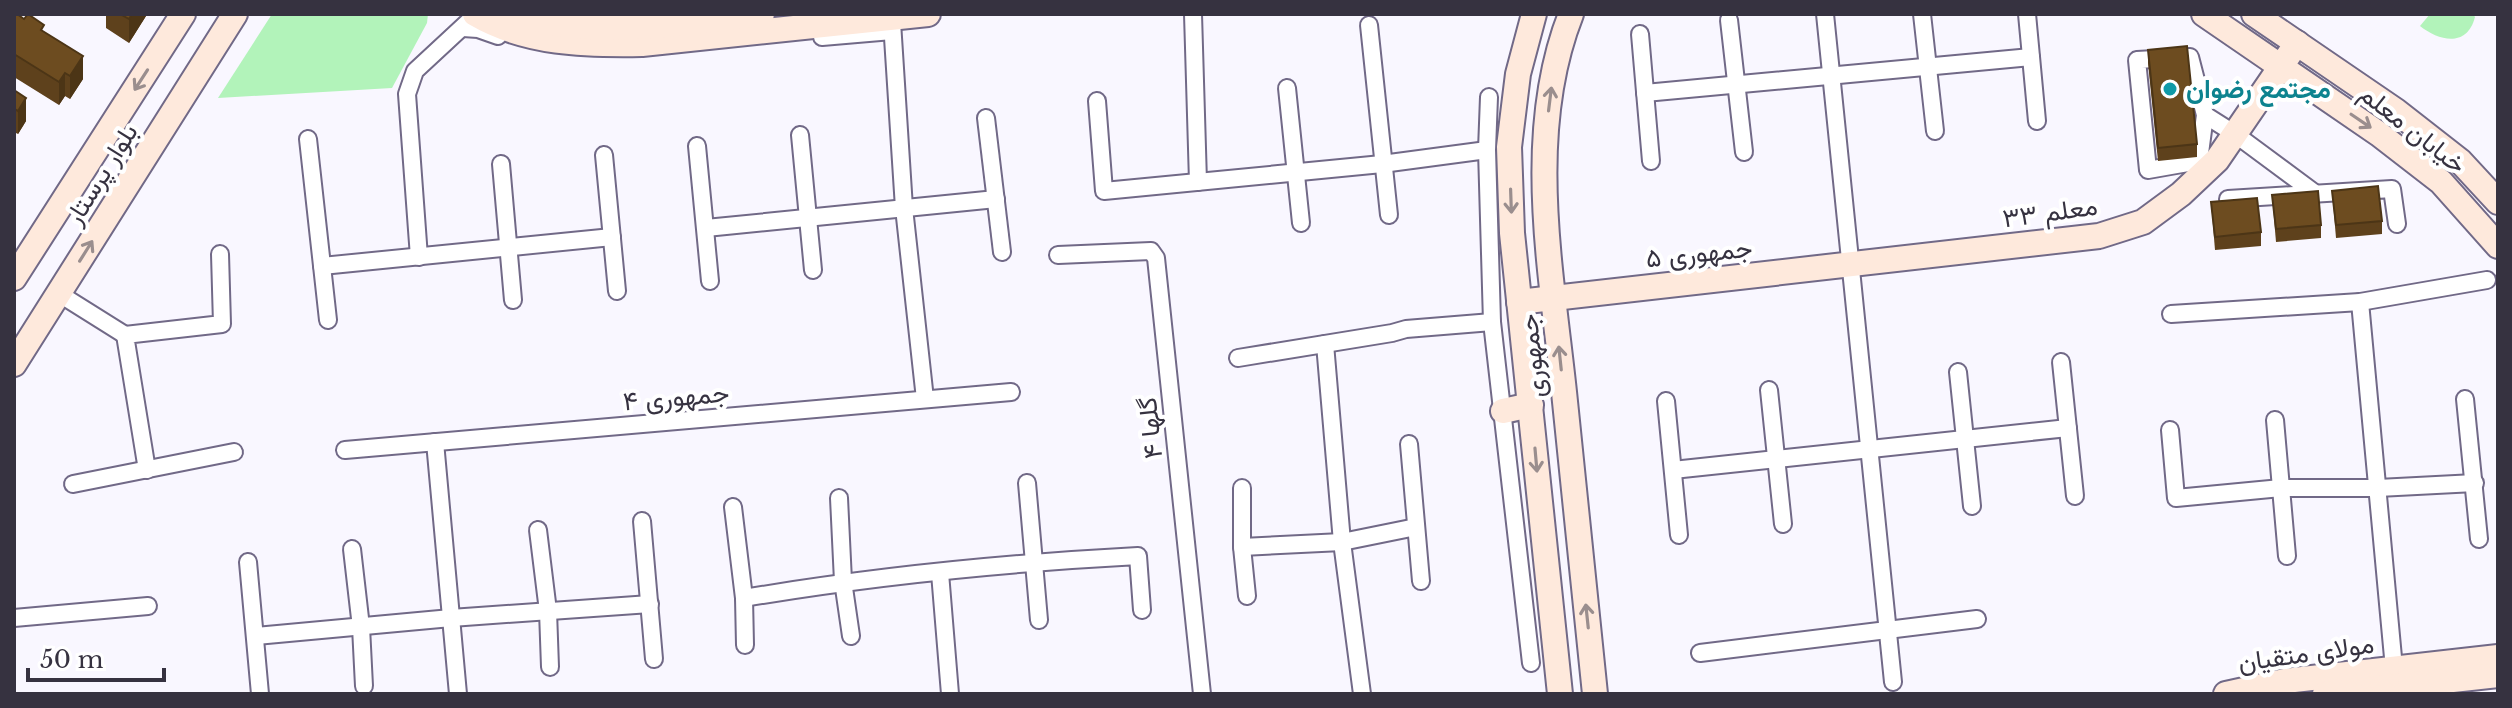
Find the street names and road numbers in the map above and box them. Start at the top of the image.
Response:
street label: خیابان معلم [2353,77,2473,181]
street label: بلوار پرستار [57,118,146,232]
street label: معلم ۳۳ [2001,190,2100,235]
street label: جمهوری ۵ [1644,232,1754,274]
street label: جمهوری [1512,313,1552,399]
street label: جمهوری ۴ [622,376,730,418]
street label: گلها ۴ [1131,396,1169,460]
street label: مولای متقیان [2236,628,2376,678]

